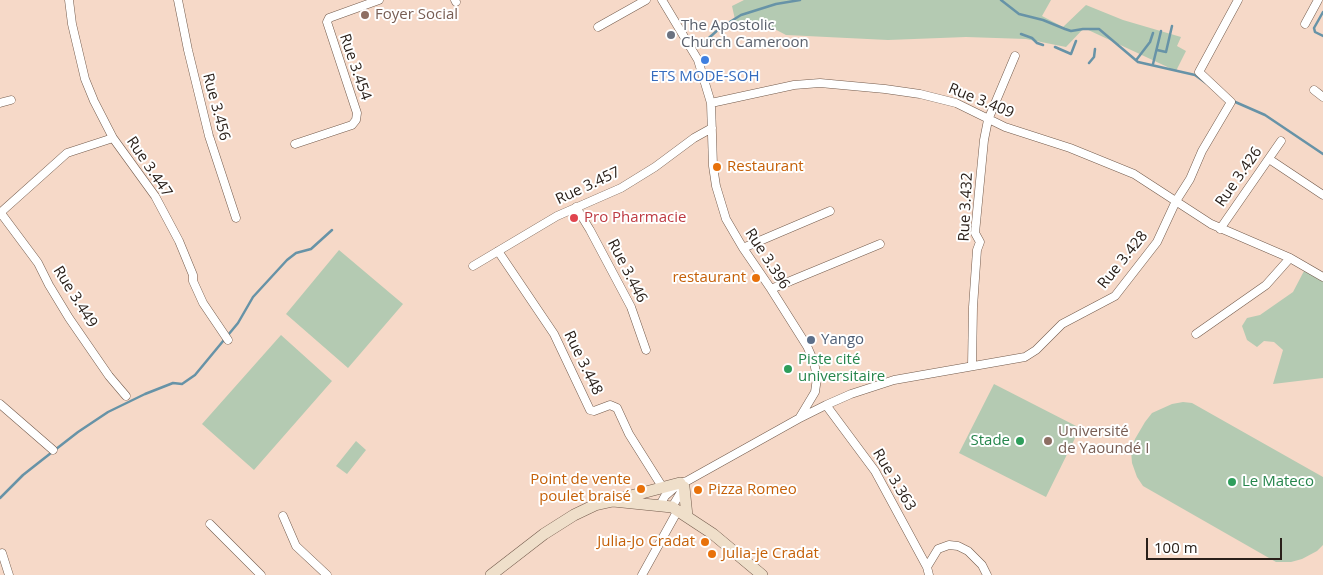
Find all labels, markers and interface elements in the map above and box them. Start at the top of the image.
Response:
place label: Foyer Social [375,6,458,24]
marker: Foyer Social [359,9,371,21]
place label: The Apostolic Church Cameroon [681,17,809,52]
marker: The Apostolic Church Cameroon [665,29,677,41]
street label: Rue 3.454 [335,31,375,103]
marker: ETS MODE-SOH [699,54,711,66]
place label: ETS MODE-SOH [651,68,759,86]
street label: Rue 3.456 [198,71,234,143]
street label: Rue 3.409 [946,80,1016,122]
street label: Rue 3.447 [122,133,176,201]
street label: Rue 3.426 [1212,144,1266,210]
place label: Restaurant [727,158,804,176]
marker: Restaurant [711,161,723,173]
street label: Rue 3.457 [553,163,623,209]
street label: Rue 3.432 [955,172,977,242]
place label: Pro Pharmacie [584,209,686,227]
marker: Pro Pharmacie [568,212,580,224]
street label: Rue 3.396 [741,225,793,293]
street label: Rue 3.428 [1094,228,1152,292]
street label: Rue 3.446 [603,236,651,306]
street label: Rue 3.449 [49,263,101,331]
place label: restaurant [672,269,746,287]
marker: restaurant [750,272,762,284]
street label: Rue 3.448 [560,328,606,398]
place label: Yango [821,331,864,349]
marker: Yango [805,334,817,346]
place label: Piste cité universitaire [798,351,885,386]
marker: Piste cité universitaire [782,363,794,375]
place label: Université de Yaoundé I [1058,423,1149,458]
place label: Stade [970,432,1010,450]
marker: Stade [1014,435,1026,447]
marker: Université de Yaoundé I [1042,435,1054,447]
street label: Rue 3.363 [869,446,919,514]
place label: Point de vente poulet braisé [530,471,631,506]
place label: Le Mateco [1242,473,1314,491]
marker: Le Mateco [1226,476,1238,488]
place label: Pizza Romeo [708,481,797,499]
marker: Point de vente poulet braisé [635,483,647,495]
marker: Pizza Romeo [692,484,704,496]
scale bar [1148,528,1284,560]
place label: Julia-Jo Cradat [597,533,695,551]
marker: Julia-Jo Cradat [699,536,711,548]
text: 100 m [1154,537,1198,557]
place label: Julia-je Cradat [722,545,819,563]
marker: Julia-je Cradat [706,548,718,560]

